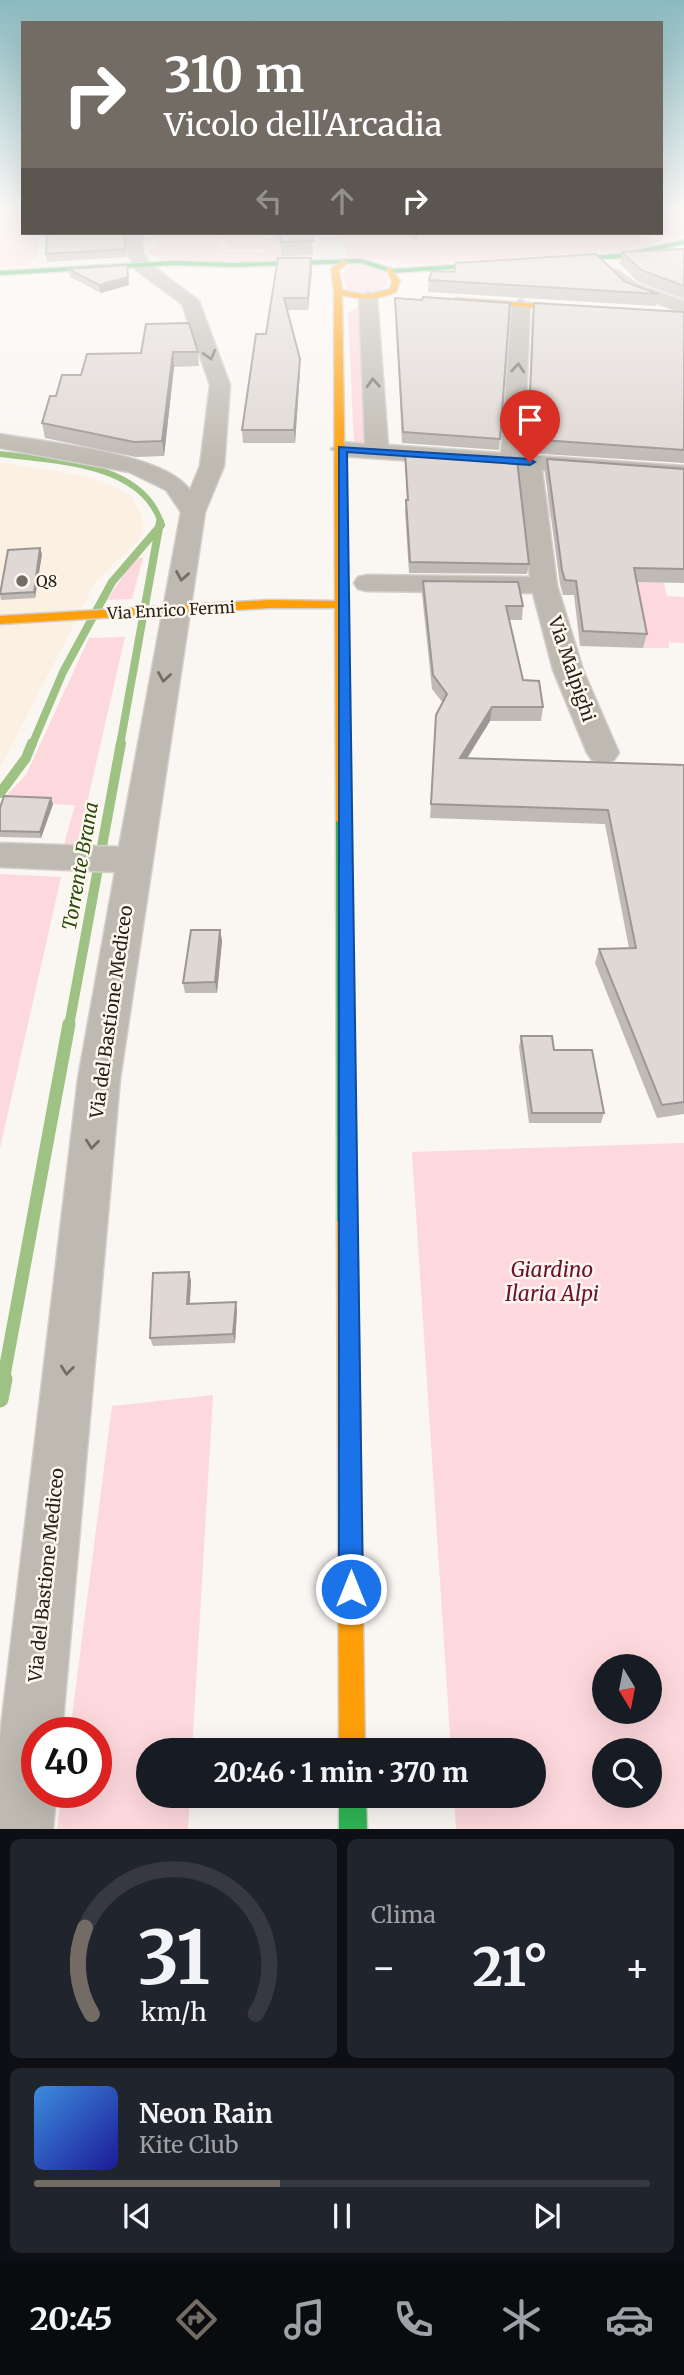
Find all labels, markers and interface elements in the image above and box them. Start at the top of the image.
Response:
text: 310 m [164,44,304,105]
icon: right [49,49,140,140]
text: Vicolo dell'Arcadia [164,105,442,145]
icon: left [250,182,288,220]
icon: ahead [323,182,361,220]
icon: right [396,182,434,220]
one-way arrow [202,349,217,361]
one-way arrow [510,362,525,373]
one-way arrow [365,377,380,388]
pin [500,390,560,462]
icon: arrive [511,401,549,439]
one-way arrow [175,570,190,582]
place label: Q8 [36,571,57,591]
marker: Q8 [14,573,30,589]
street label: Via Enrico Fermi [106,597,235,623]
street label: Via Malpighi [543,613,601,725]
one-way arrow [157,671,172,683]
water label: Torrente Brana [57,800,103,932]
street label: Via del Bastione Mediceo [85,904,137,1121]
one-way arrow [84,1138,99,1150]
park label: Giardino Ilaria Alpi [505,1256,599,1307]
one-way arrow [60,1365,75,1376]
street label: Via del Bastione Mediceo [23,1467,69,1684]
position arrow [314,1552,388,1626]
north arrow [592,1654,662,1724]
map controls [592,1654,662,1808]
speed limit sign: 40 [21,1717,112,1808]
button: search [592,1738,662,1808]
text: 20:46 · 1 min · 370 m [214,1756,468,1789]
text: Clima [371,1900,436,1929]
text: 31 [137,1913,210,2005]
text: 21° [473,1935,548,2000]
text: − [371,1944,396,1991]
text: + [625,1944,650,1991]
text: km/h [140,1996,207,2028]
text: Neon Rain [139,2097,273,2130]
text: Kite Club [139,2130,238,2159]
icon: previous [118,2197,156,2235]
icon: pause [323,2197,361,2235]
icon: next [528,2197,566,2235]
icon: directions [172,2295,221,2344]
icon: music [280,2295,329,2344]
icon: phone [389,2295,438,2344]
icon: climate [497,2295,546,2344]
icon: car [605,2295,654,2344]
text: 20:45 [30,2299,113,2339]

